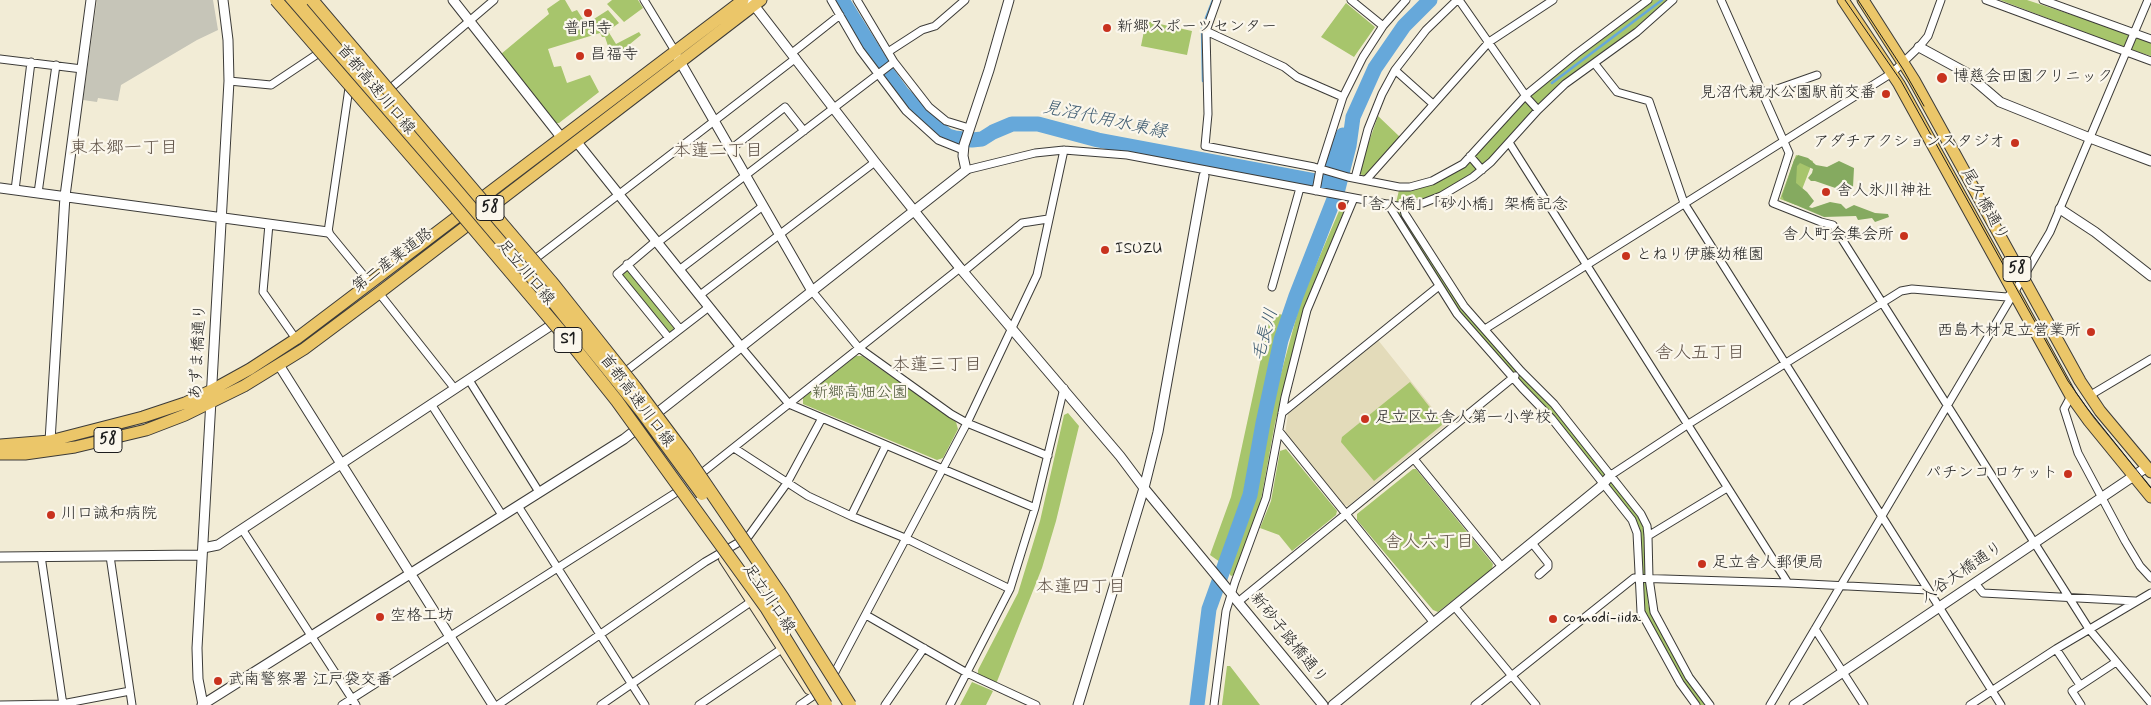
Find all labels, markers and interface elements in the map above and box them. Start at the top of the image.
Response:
marker: 普門寺 [582,7,594,19]
place label: 新郷スポーツセンター [1117,18,1277,38]
place label: 普門寺 [564,20,612,40]
marker: 新郷スポーツセンター [1101,22,1113,34]
street label: 首都高速川口線 [332,41,418,139]
place label: 昌福寺 [590,46,638,66]
marker: 昌福寺 [574,50,586,62]
place label: 博慈会田園クリニック [1953,68,2113,88]
marker: 博慈会田園クリニック [1935,71,1949,85]
place label: 見沼代親水公園駅前交番 [1700,84,1876,104]
marker: 見沼代親水公園駅前交番 [1880,88,1892,100]
water label: 見沼代用水東縁 [1041,97,1169,145]
place label: アダチアクションスタジオ [1813,133,2005,153]
marker: アダチアクションスタジオ [2009,137,2021,149]
district label: 東本郷一丁目 [70,138,178,160]
district label: 本蓮二丁目 [673,141,763,163]
street label: 尾久橋通り [1956,165,2012,245]
place label: 舎人氷川神社 [1836,182,1932,202]
marker: 舎人氷川神社 [1820,186,1832,198]
road number: 58 [476,196,504,220]
place label: 「舎人橋」「砂小橋」架橋記念 [1352,196,1568,216]
marker: 「舎人橋」「砂小橋」架橋記念 [1336,200,1348,212]
street label: 第二産業道路 [349,224,437,298]
place label: 舎人町会集会所 [1782,226,1894,246]
marker: 舎人町会集会所 [1898,230,1910,242]
street label: 足立川口線 [492,236,558,310]
place label: ISUZU [1115,240,1162,260]
marker: ISUZU [1099,244,1111,256]
place label: とねり伊藤幼稚園 [1636,246,1764,266]
marker: とねり伊藤幼稚園 [1620,250,1632,262]
road number: 58 [2003,256,2031,282]
street label: あずま橋通り [187,304,211,400]
water label: 毛長川 [1248,306,1284,364]
place label: 西島木材足立営業所 [1937,322,2081,342]
marker: 西島木材足立営業所 [2085,326,2097,338]
road number: S1 [554,328,582,352]
district label: 舎人五丁目 [1655,343,1745,365]
street label: 首都高速川口線 [595,350,677,452]
district label: 本蓮三丁目 [892,355,982,377]
park label: 新郷高畑公園 [812,384,908,404]
place label: 足立区立舎人第一小学校 [1375,409,1551,429]
marker: 足立区立舎人第一小学校 [1359,413,1371,425]
road number: 58 [94,428,122,452]
place label: パチンコ ロケット [1926,464,2058,484]
marker: パチンコ ロケット [2062,468,2074,480]
place label: 川口誠和病院 [61,505,157,525]
marker: 川口誠和病院 [45,509,57,521]
district label: 舎人六丁目 [1384,532,1474,554]
street label: 入谷大橋通り [1917,538,2007,608]
place label: 足立舎人郵便局 [1712,554,1824,574]
marker: 足立舎人郵便局 [1696,558,1708,570]
street label: 足立川口線 [738,560,798,638]
district label: 本蓮四丁目 [1036,577,1126,599]
street label: 新砂子路橋通り [1245,589,1331,689]
place label: 空格工坊 [390,607,454,627]
place label: comodi-iida [1563,609,1641,629]
marker: 空格工坊 [374,611,386,623]
marker: comodi-iida [1547,613,1559,625]
place label: 武南警察署 江戸袋交番 [228,671,392,691]
marker: 武南警察署 江戸袋交番 [212,675,224,687]

